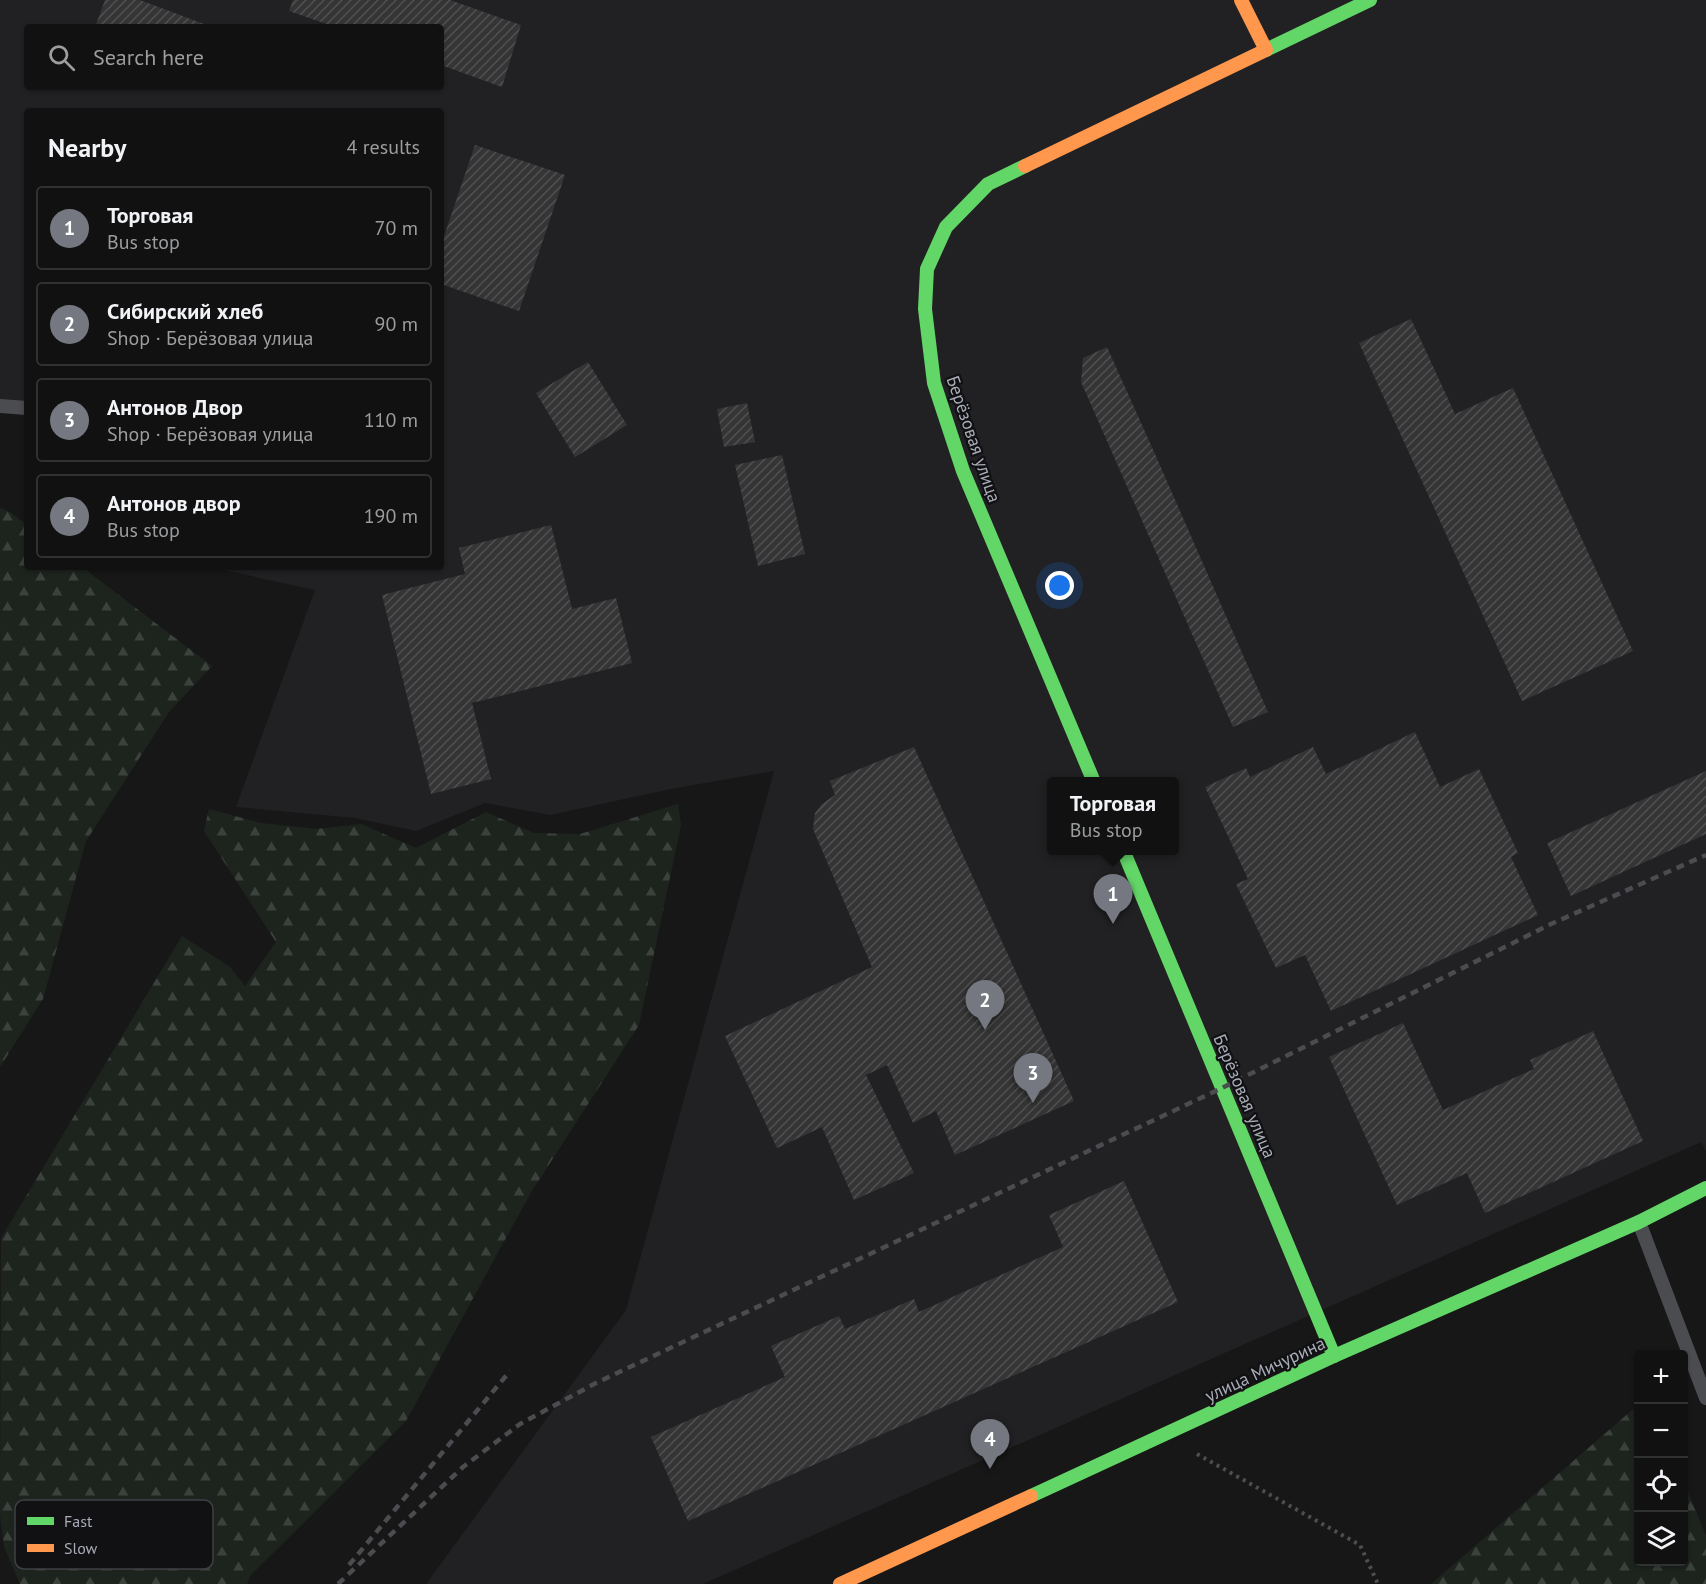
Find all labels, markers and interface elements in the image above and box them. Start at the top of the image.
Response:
search box [24,24,444,90]
icon: search [45,41,78,74]
text: Search here [93,43,204,71]
text: Nearby [48,131,126,164]
text: 4 results [347,134,420,160]
text: Торговая [107,201,193,229]
text: 1 [64,215,75,241]
text: 70 m [375,215,418,241]
text: Bus stop [107,229,180,255]
text: Сибирский хлеб [107,297,263,325]
text: 2 [64,311,75,337]
text: 90 m [375,311,418,337]
text: Shop · Берёзовая улица [107,325,313,351]
street label: Берёзовая улица [942,373,1006,505]
text: Антонов Двор [107,393,243,421]
text: 3 [64,407,75,433]
text: 110 m [364,407,418,433]
text: Shop · Берёзовая улица [107,421,313,447]
text: Антонов двор [107,489,241,517]
text: 4 [64,503,75,529]
text: 190 m [364,503,418,529]
text: Bus stop [107,517,180,543]
your location [1045,571,1074,600]
popup [1047,777,1179,855]
text: Торговая [1070,789,1156,817]
text: Bus stop [1070,817,1143,843]
pin: 1 [1094,874,1132,924]
pin: 2 [966,980,1004,1030]
street label: Берёзовая улица [1209,1030,1281,1162]
pin: 3 [1014,1054,1052,1103]
street label: улица Мичурина [1201,1331,1329,1407]
map controls [1634,1350,1688,1566]
button: + [1634,1350,1688,1404]
button: − [1634,1404,1688,1458]
pin: 4 [970,1420,1010,1469]
button: locate [1634,1458,1688,1512]
legend [15,1500,213,1569]
text: Fast [64,1511,93,1531]
button: layers [1634,1512,1688,1566]
text: Slow [64,1538,98,1558]

